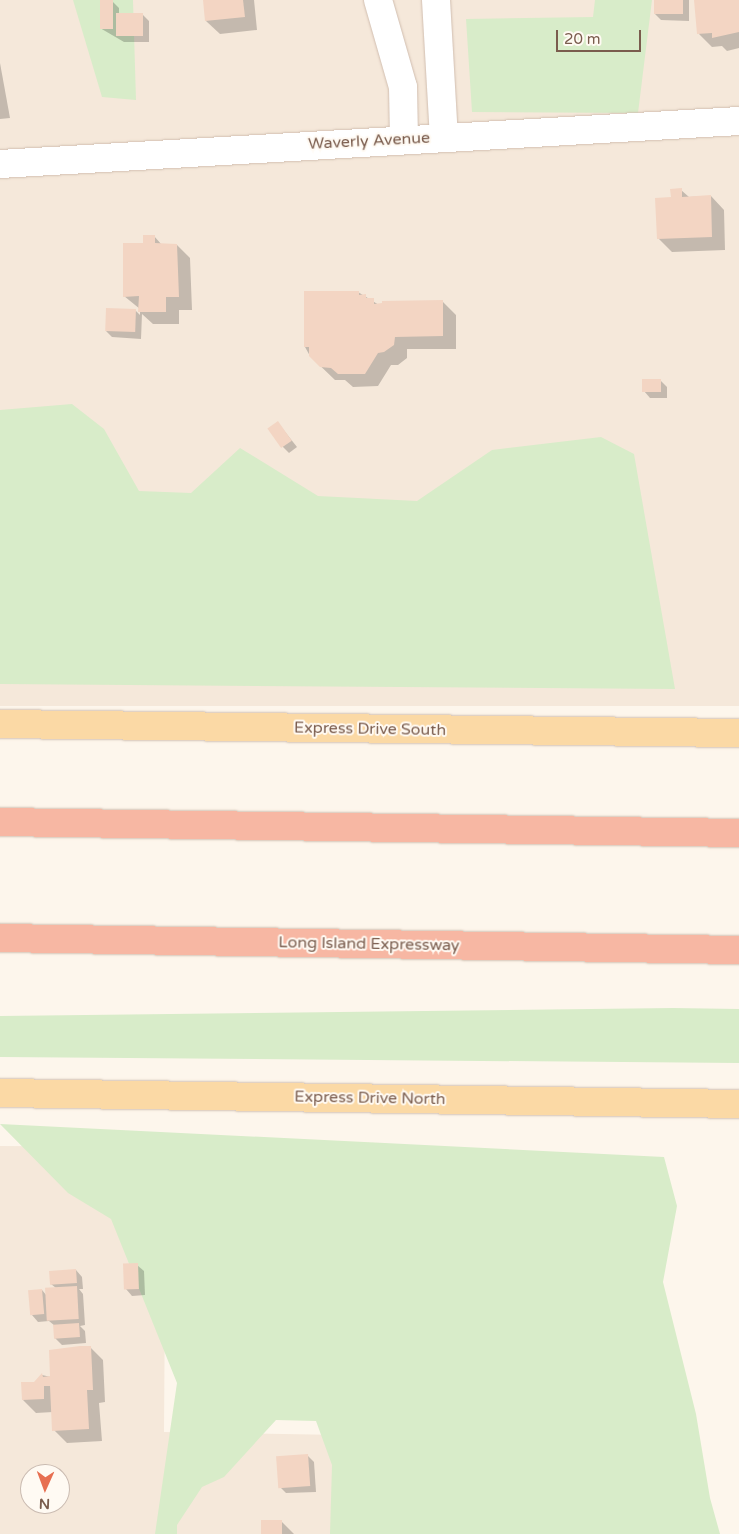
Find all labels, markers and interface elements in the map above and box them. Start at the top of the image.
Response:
scale bar [559,20,644,52]
text: 20 m [564,30,601,48]
street label: Waverly Avenue [308,128,430,154]
street label: Express Drive South [294,718,446,740]
street label: Long Island Expressway [278,933,460,955]
street label: Express Drive North [294,1087,446,1109]
north arrow [20,1464,70,1514]
text: N [39,1495,50,1512]

